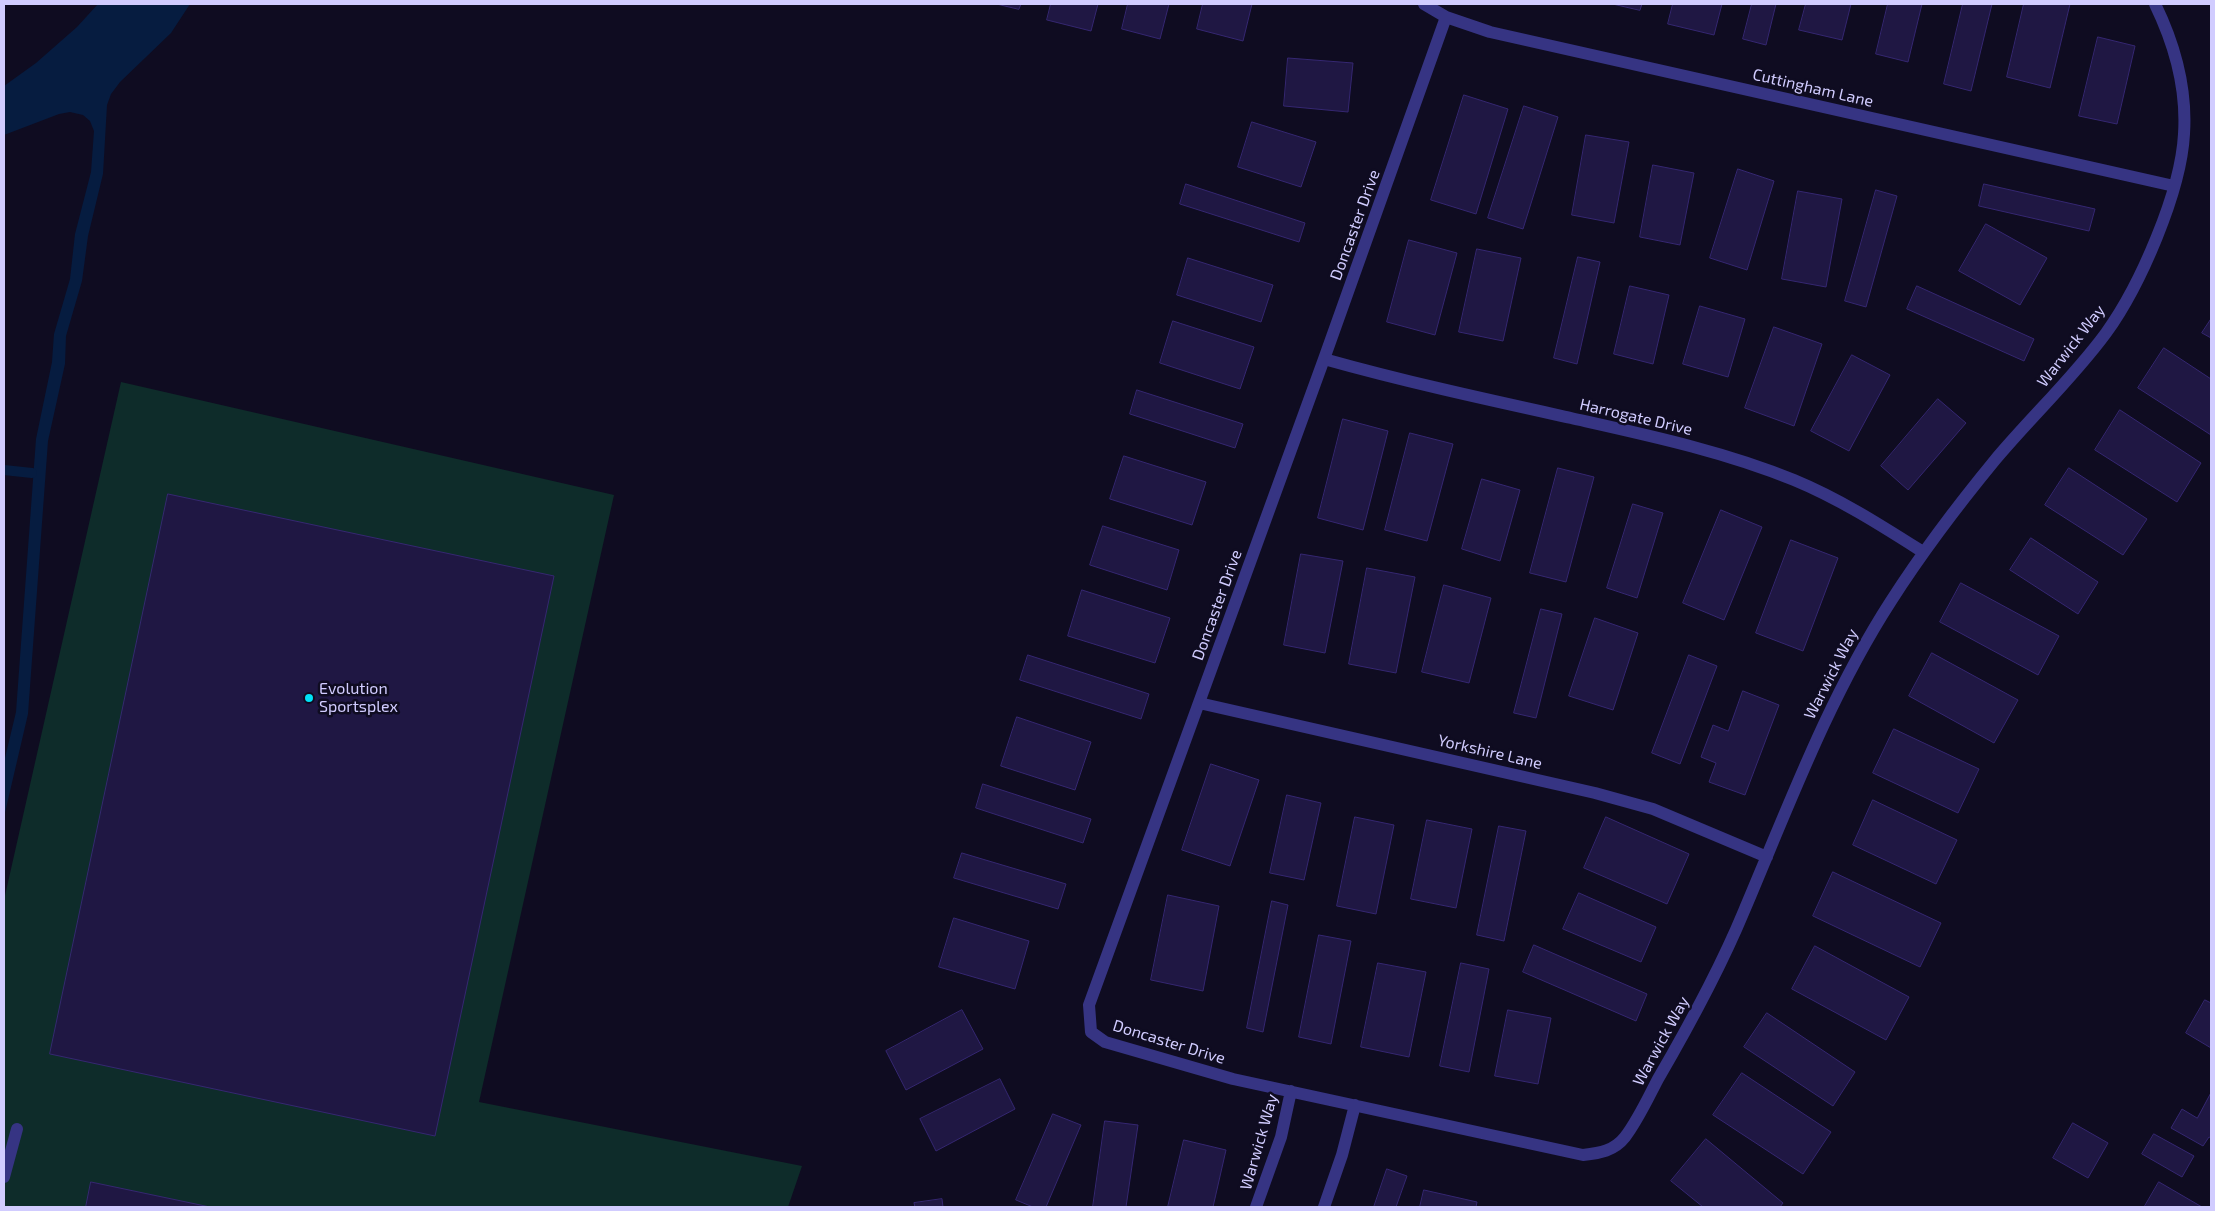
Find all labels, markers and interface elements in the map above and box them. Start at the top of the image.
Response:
street label: Cuttingham Lane [1751,65,1875,111]
street label: Doncaster Drive [1326,167,1384,283]
street label: Warwick Way [2033,301,2109,391]
street label: Harrogate Drive [1578,395,1694,439]
street label: Doncaster Drive [1188,547,1246,663]
street label: Warwick Way [1800,625,1862,723]
place label: Evolution Sportsplex [319,679,398,717]
marker: Evolution Sportsplex [303,692,315,704]
street label: Yorkshire Lane [1436,731,1544,773]
street label: Warwick Way [1629,993,1693,1089]
street label: Doncaster Drive [1111,1016,1227,1068]
street label: Warwick Way [1236,1092,1282,1192]

